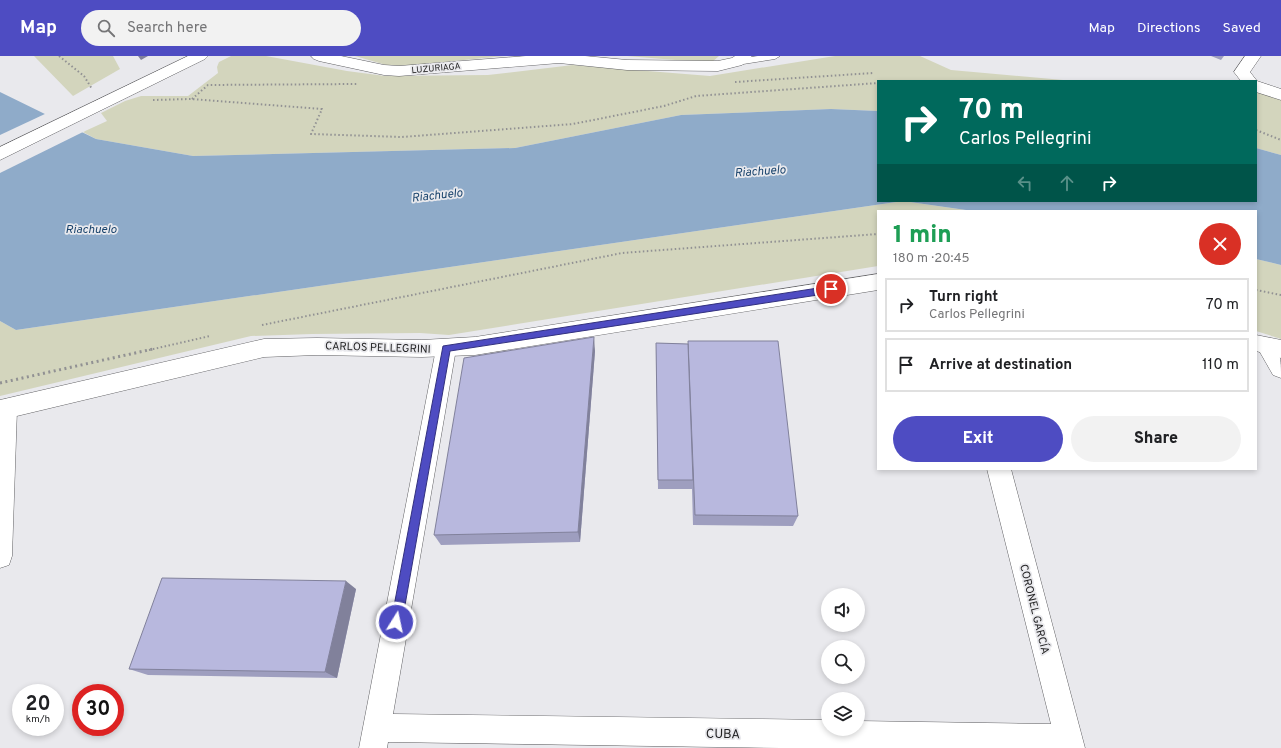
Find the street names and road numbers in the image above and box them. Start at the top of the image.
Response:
street label: LUZURIAGA [411,61,461,76]
street label: CARLOS PELLEGRINI [325,339,431,357]
street label: CORONEL GARCÍA [1016,563,1053,656]
street label: CUBA [706,727,740,743]

